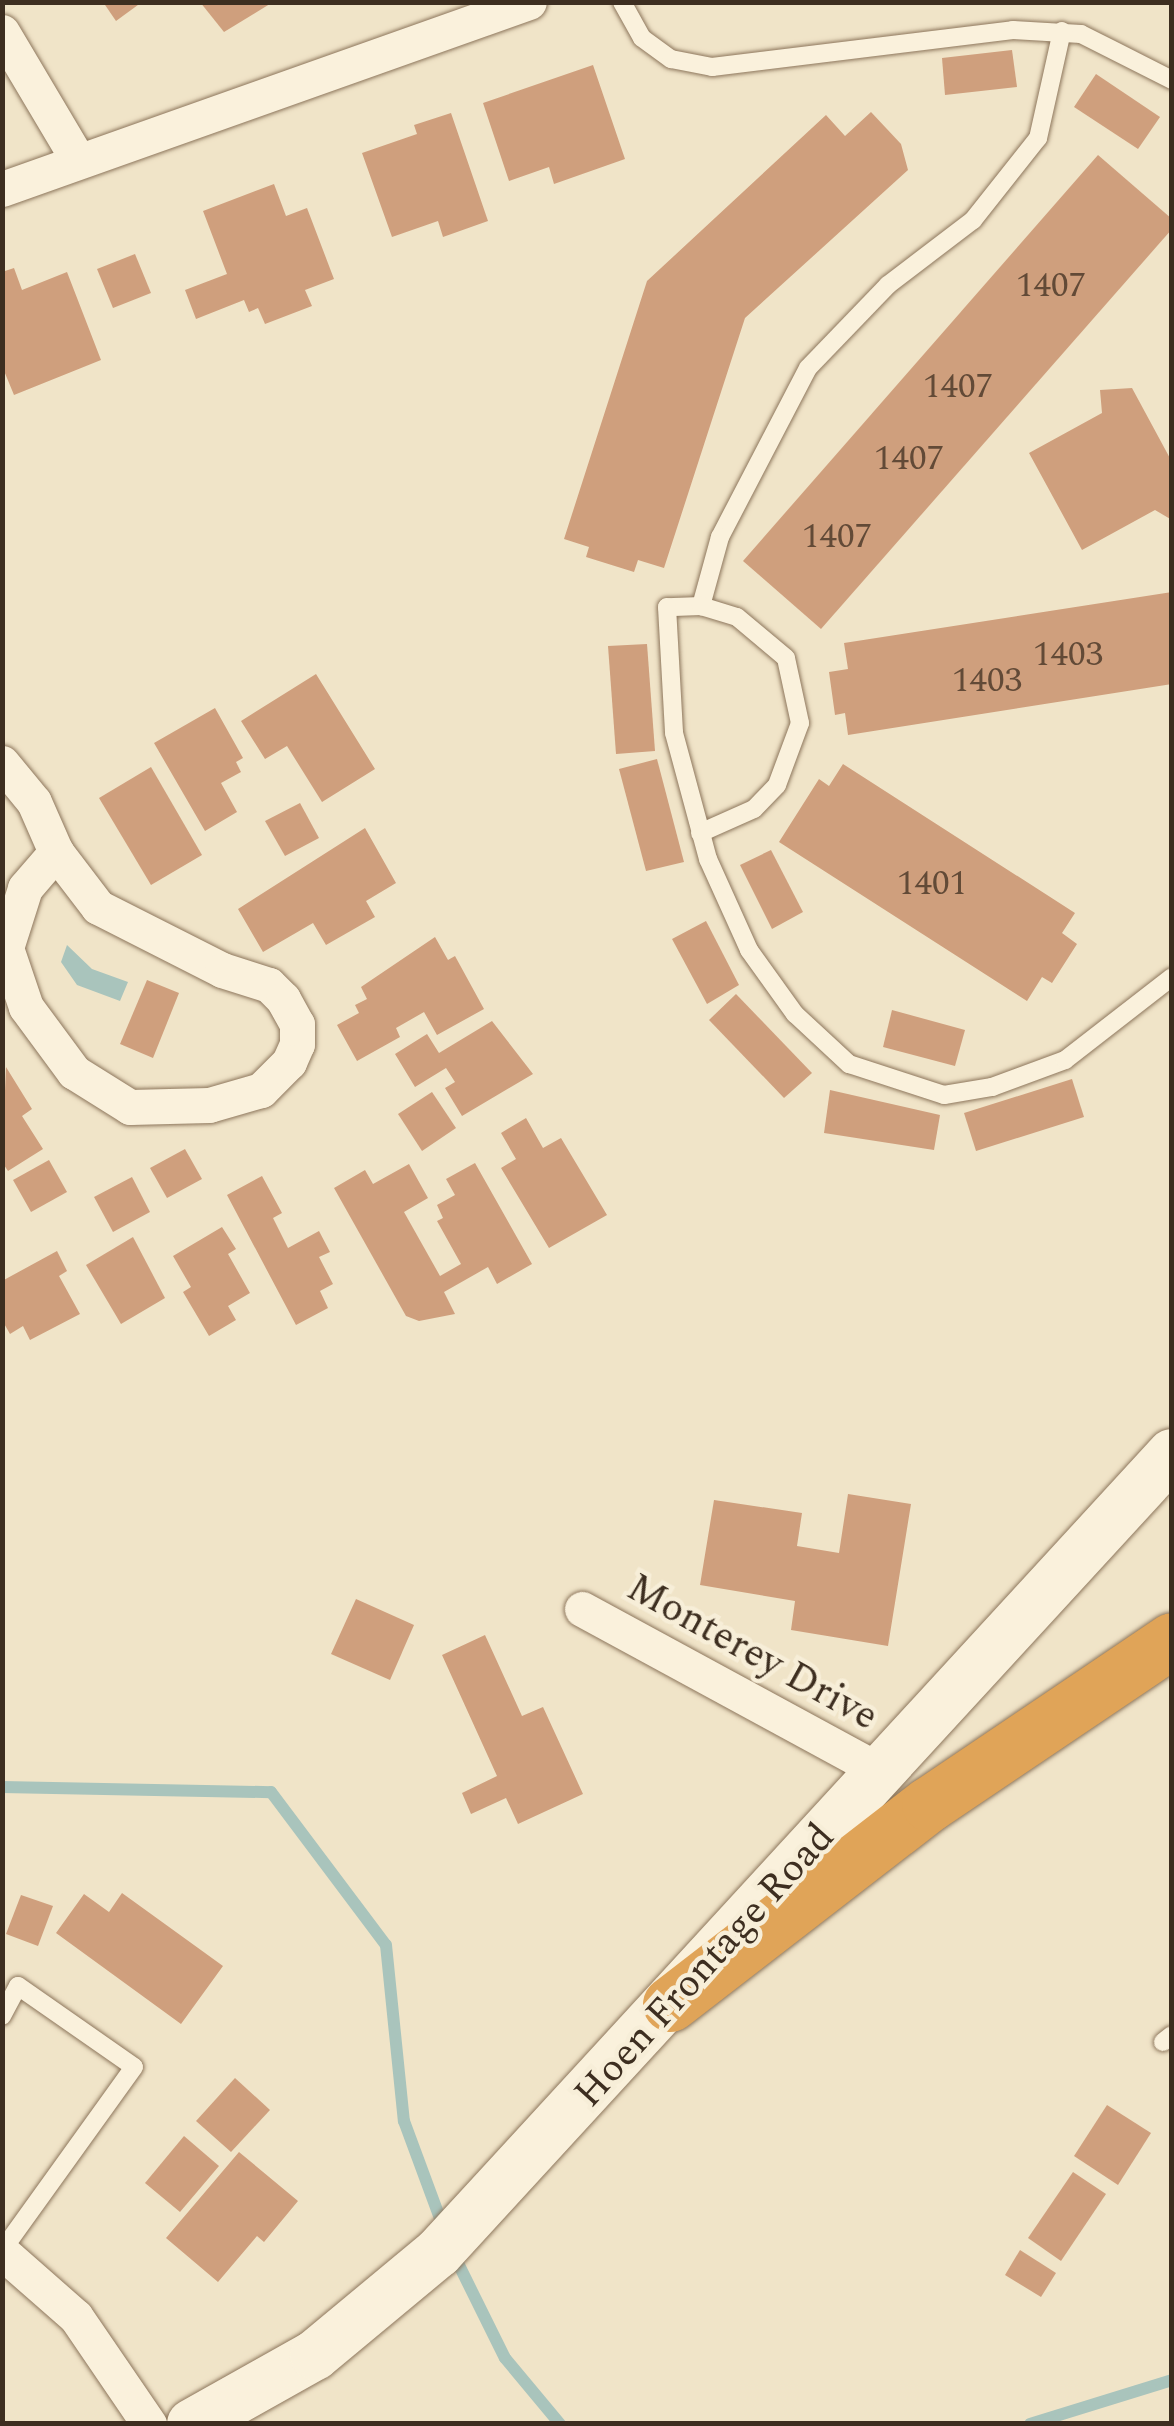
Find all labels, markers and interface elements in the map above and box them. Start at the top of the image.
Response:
house number: 1407 [1016,265,1086,307]
house number: 1407 [923,366,993,408]
house number: 1407 [874,438,944,480]
house number: 1407 [802,516,872,558]
house number: 1403 [1033,634,1103,676]
house number: 1403 [952,660,1022,702]
house number: 1401 [897,863,967,905]
street label: Monterey Drive [618,1564,886,1742]
street label: Hoen Frontage Road [565,1814,845,2118]

